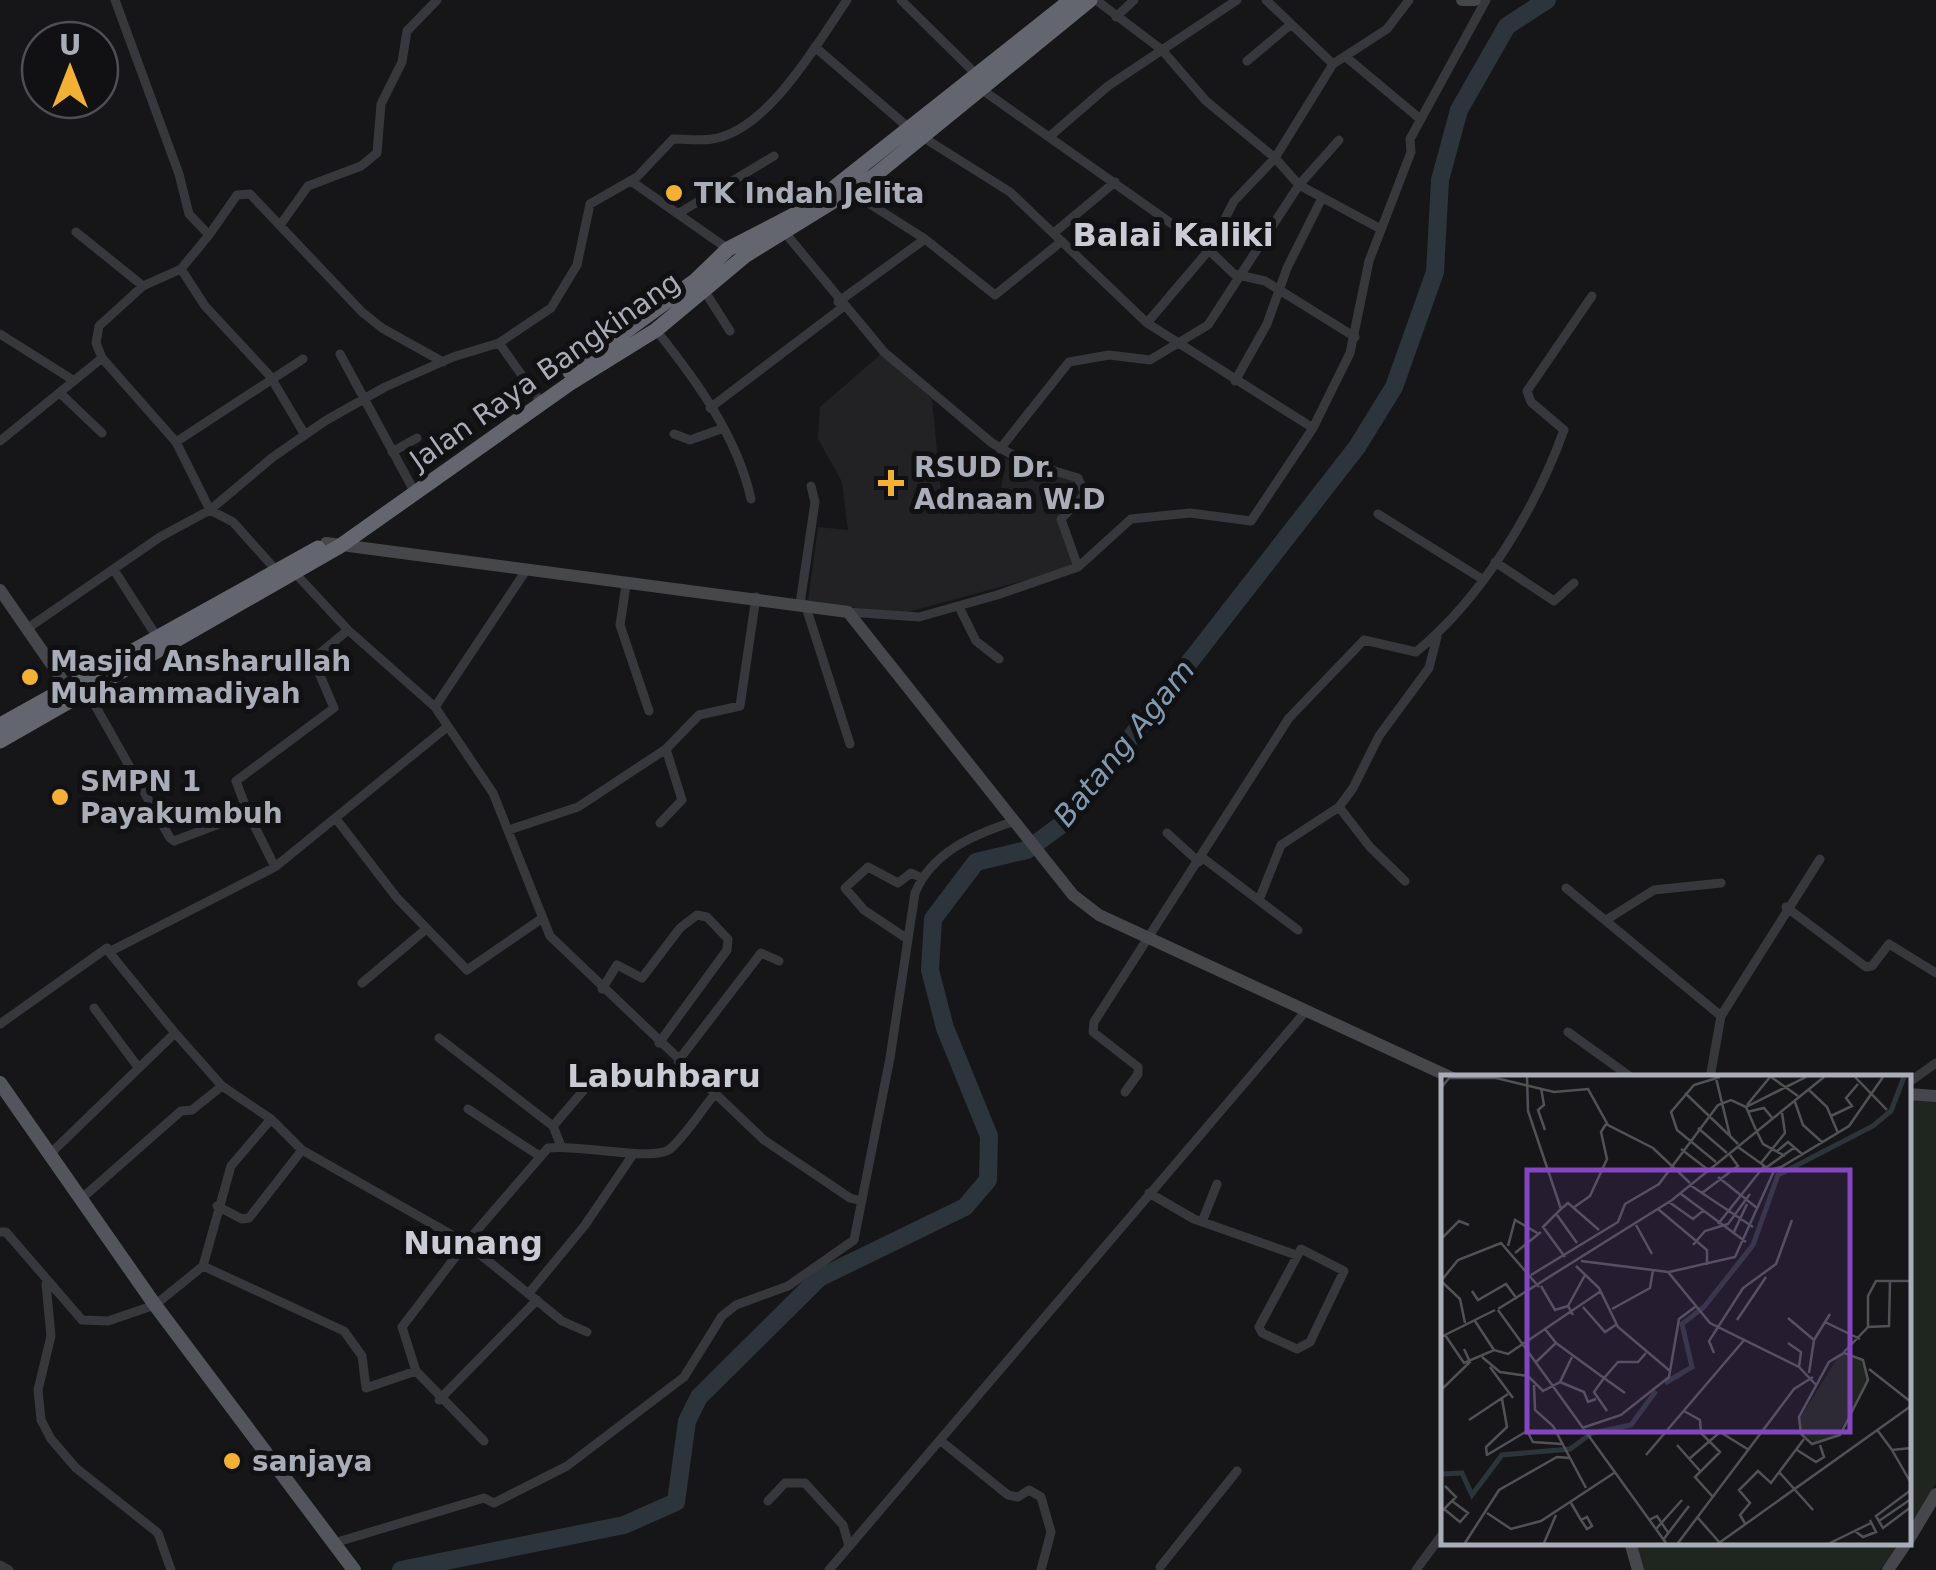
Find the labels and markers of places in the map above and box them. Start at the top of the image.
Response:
place label: TK Indah Jelita [694,177,924,210]
marker: TK Indah Jelita [663,182,685,204]
place label: RSUD Dr. Adnaan W.D [914,451,1106,516]
marker: RSUD Dr. Adnaan W.D [878,470,904,496]
place label: Masjid Ansharullah Muhammadiyah [50,645,351,710]
marker: Masjid Ansharullah Muhammadiyah [19,666,41,688]
place label: SMPN 1 Payakumbuh [80,765,283,830]
marker: SMPN 1 Payakumbuh [49,786,71,808]
place label: sanjaya [252,1445,372,1478]
marker: sanjaya [221,1450,243,1472]

